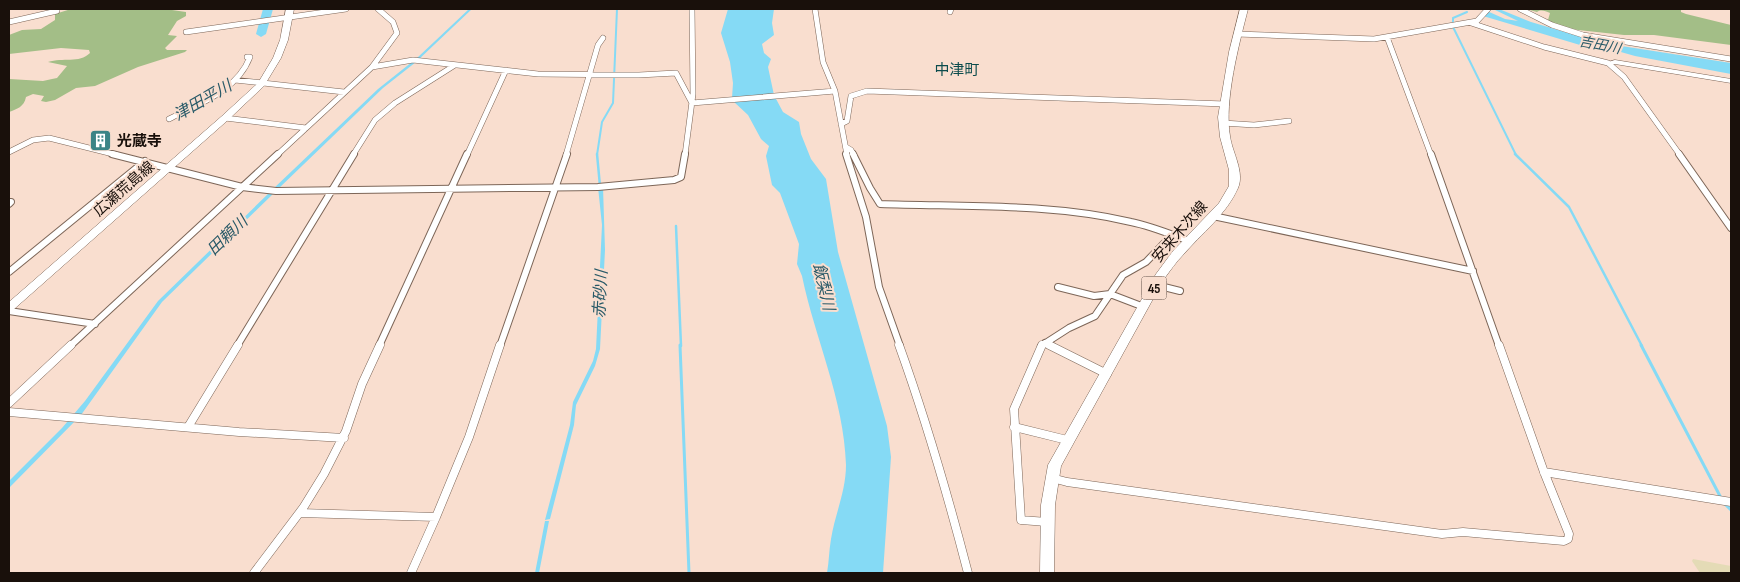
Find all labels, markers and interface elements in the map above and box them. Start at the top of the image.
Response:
water label: 吉田川 [1578,33,1624,58]
district label: 中津町 [934,61,980,80]
water label: 津田平川 [171,76,237,125]
building icon: 光蔵寺 [89,129,113,153]
place label: 光蔵寺 [117,132,162,151]
street label: 広瀬荒島線 [89,157,159,221]
street label: 安来木次線 [1148,197,1212,267]
water label: 田頼川 [204,211,253,260]
water label: 飯梨川 [808,261,838,314]
water label: 赤砂川 [590,268,612,318]
road number: 45 [1142,276,1166,300]

